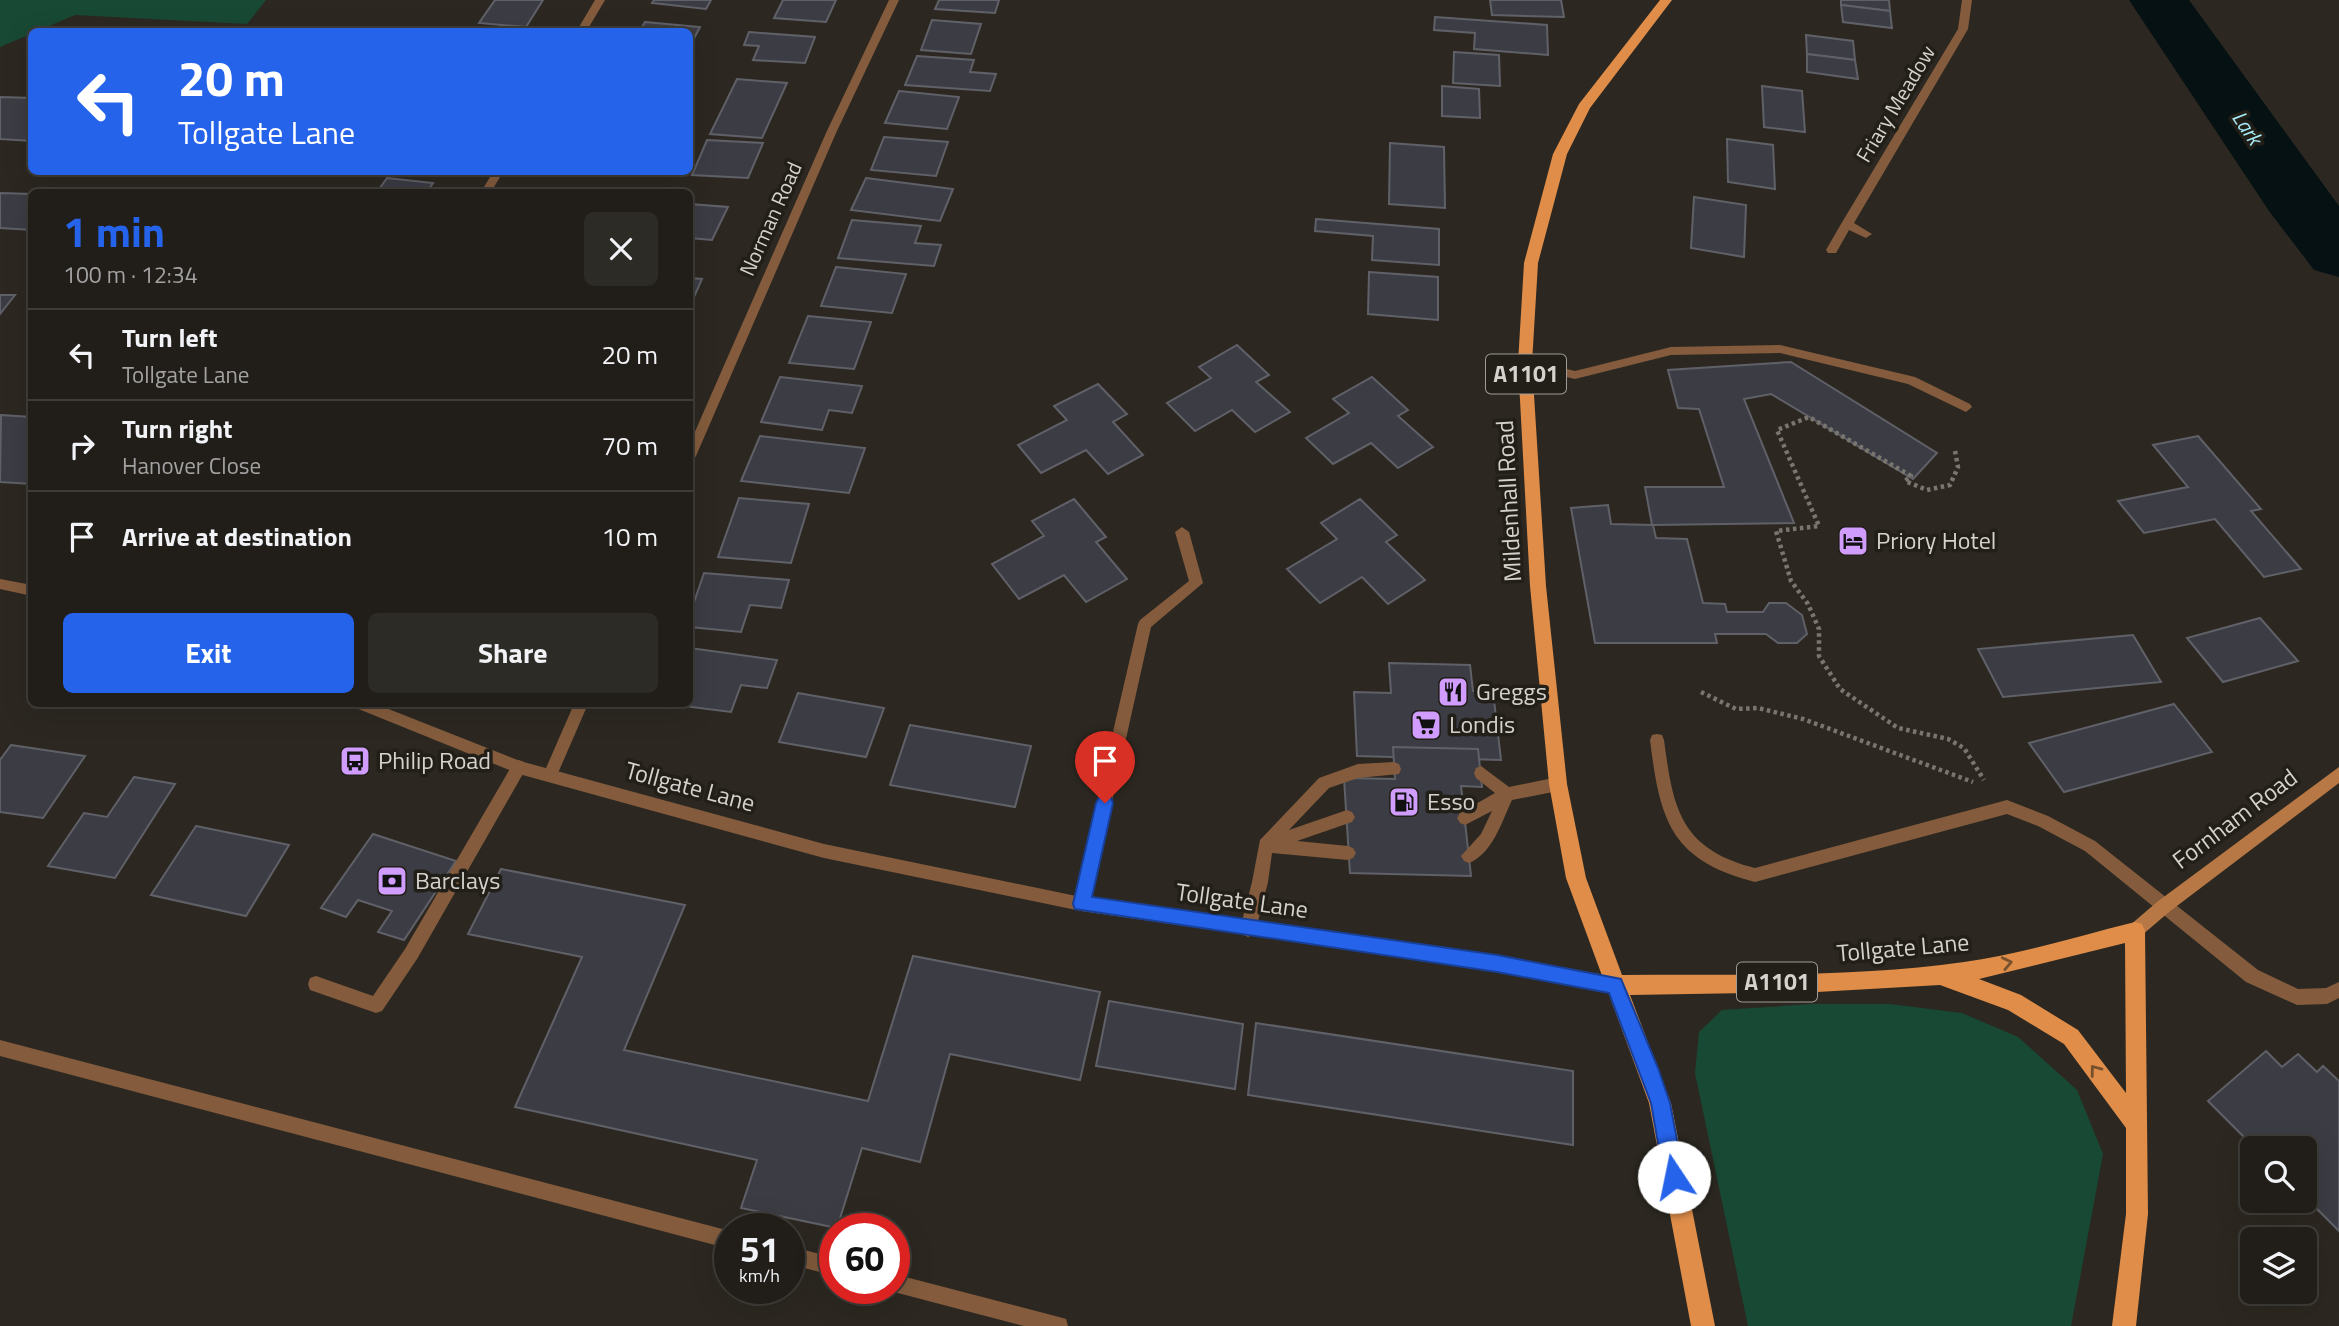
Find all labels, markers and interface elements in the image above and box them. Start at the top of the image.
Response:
street label: Friary Meadow [1847,39,1943,168]
text: 20 m [178,40,285,115]
icon: left [63,56,154,147]
water label: Lark [2225,104,2272,153]
text: Tollgate Lane [178,108,355,156]
street label: Norman Road [731,156,809,281]
text: 1 min [63,199,165,263]
button: close [584,212,658,286]
text: 100 m · 12:34 [63,257,198,292]
text: Turn left [122,318,217,357]
text: 20 m [601,335,658,374]
icon: left [63,336,101,374]
road number: A1101 [1486,354,1566,394]
text: Tollgate Lane [122,357,249,392]
text: Turn right [122,409,233,448]
street label: Mildenhall Road [1486,419,1530,583]
text: 70 m [601,426,658,465]
icon: right [63,427,101,465]
text: Hanover Close [122,448,261,483]
text: Arrive at destination [122,517,352,556]
text: 10 m [601,517,658,556]
icon: arrive [63,518,101,556]
place label: Priory Hotel [1876,522,1996,558]
hotel icon: Priory Hotel [1836,524,1870,558]
button: Exit [63,613,354,693]
button: Share [368,613,658,693]
place label: Greggs [1476,673,1547,709]
restaurant icon: Greggs [1436,675,1470,709]
place label: Londis [1449,706,1515,742]
supermarket icon: Londis [1409,708,1443,742]
pin [1075,731,1135,803]
place label: Philip Road [378,742,491,778]
icon: arrive [1086,742,1124,780]
bus stop icon: Philip Road [338,744,372,778]
street label: Tollgate Lane [621,751,759,821]
street label: Fornham Road [2164,759,2304,877]
place label: Esso [1427,783,1475,819]
fuel station icon: Esso [1387,785,1421,819]
place label: Barclays [415,862,500,898]
bank icon: Barclays [375,864,409,898]
street label: Tollgate Lane [1174,873,1310,927]
street label: Tollgate Lane [1835,923,1971,971]
one-way arrow [2001,956,2013,971]
road number: A1101 [1737,962,1817,1001]
one-way arrow [2091,1065,2104,1077]
map controls [2240,1136,2317,1304]
button: search [2240,1136,2317,1213]
position arrow [1637,1140,1711,1214]
speed limit sign: 60 [819,1213,910,1304]
text: 51 [740,1222,779,1276]
button: layers [2240,1227,2317,1304]
text: km/h [739,1262,780,1289]

